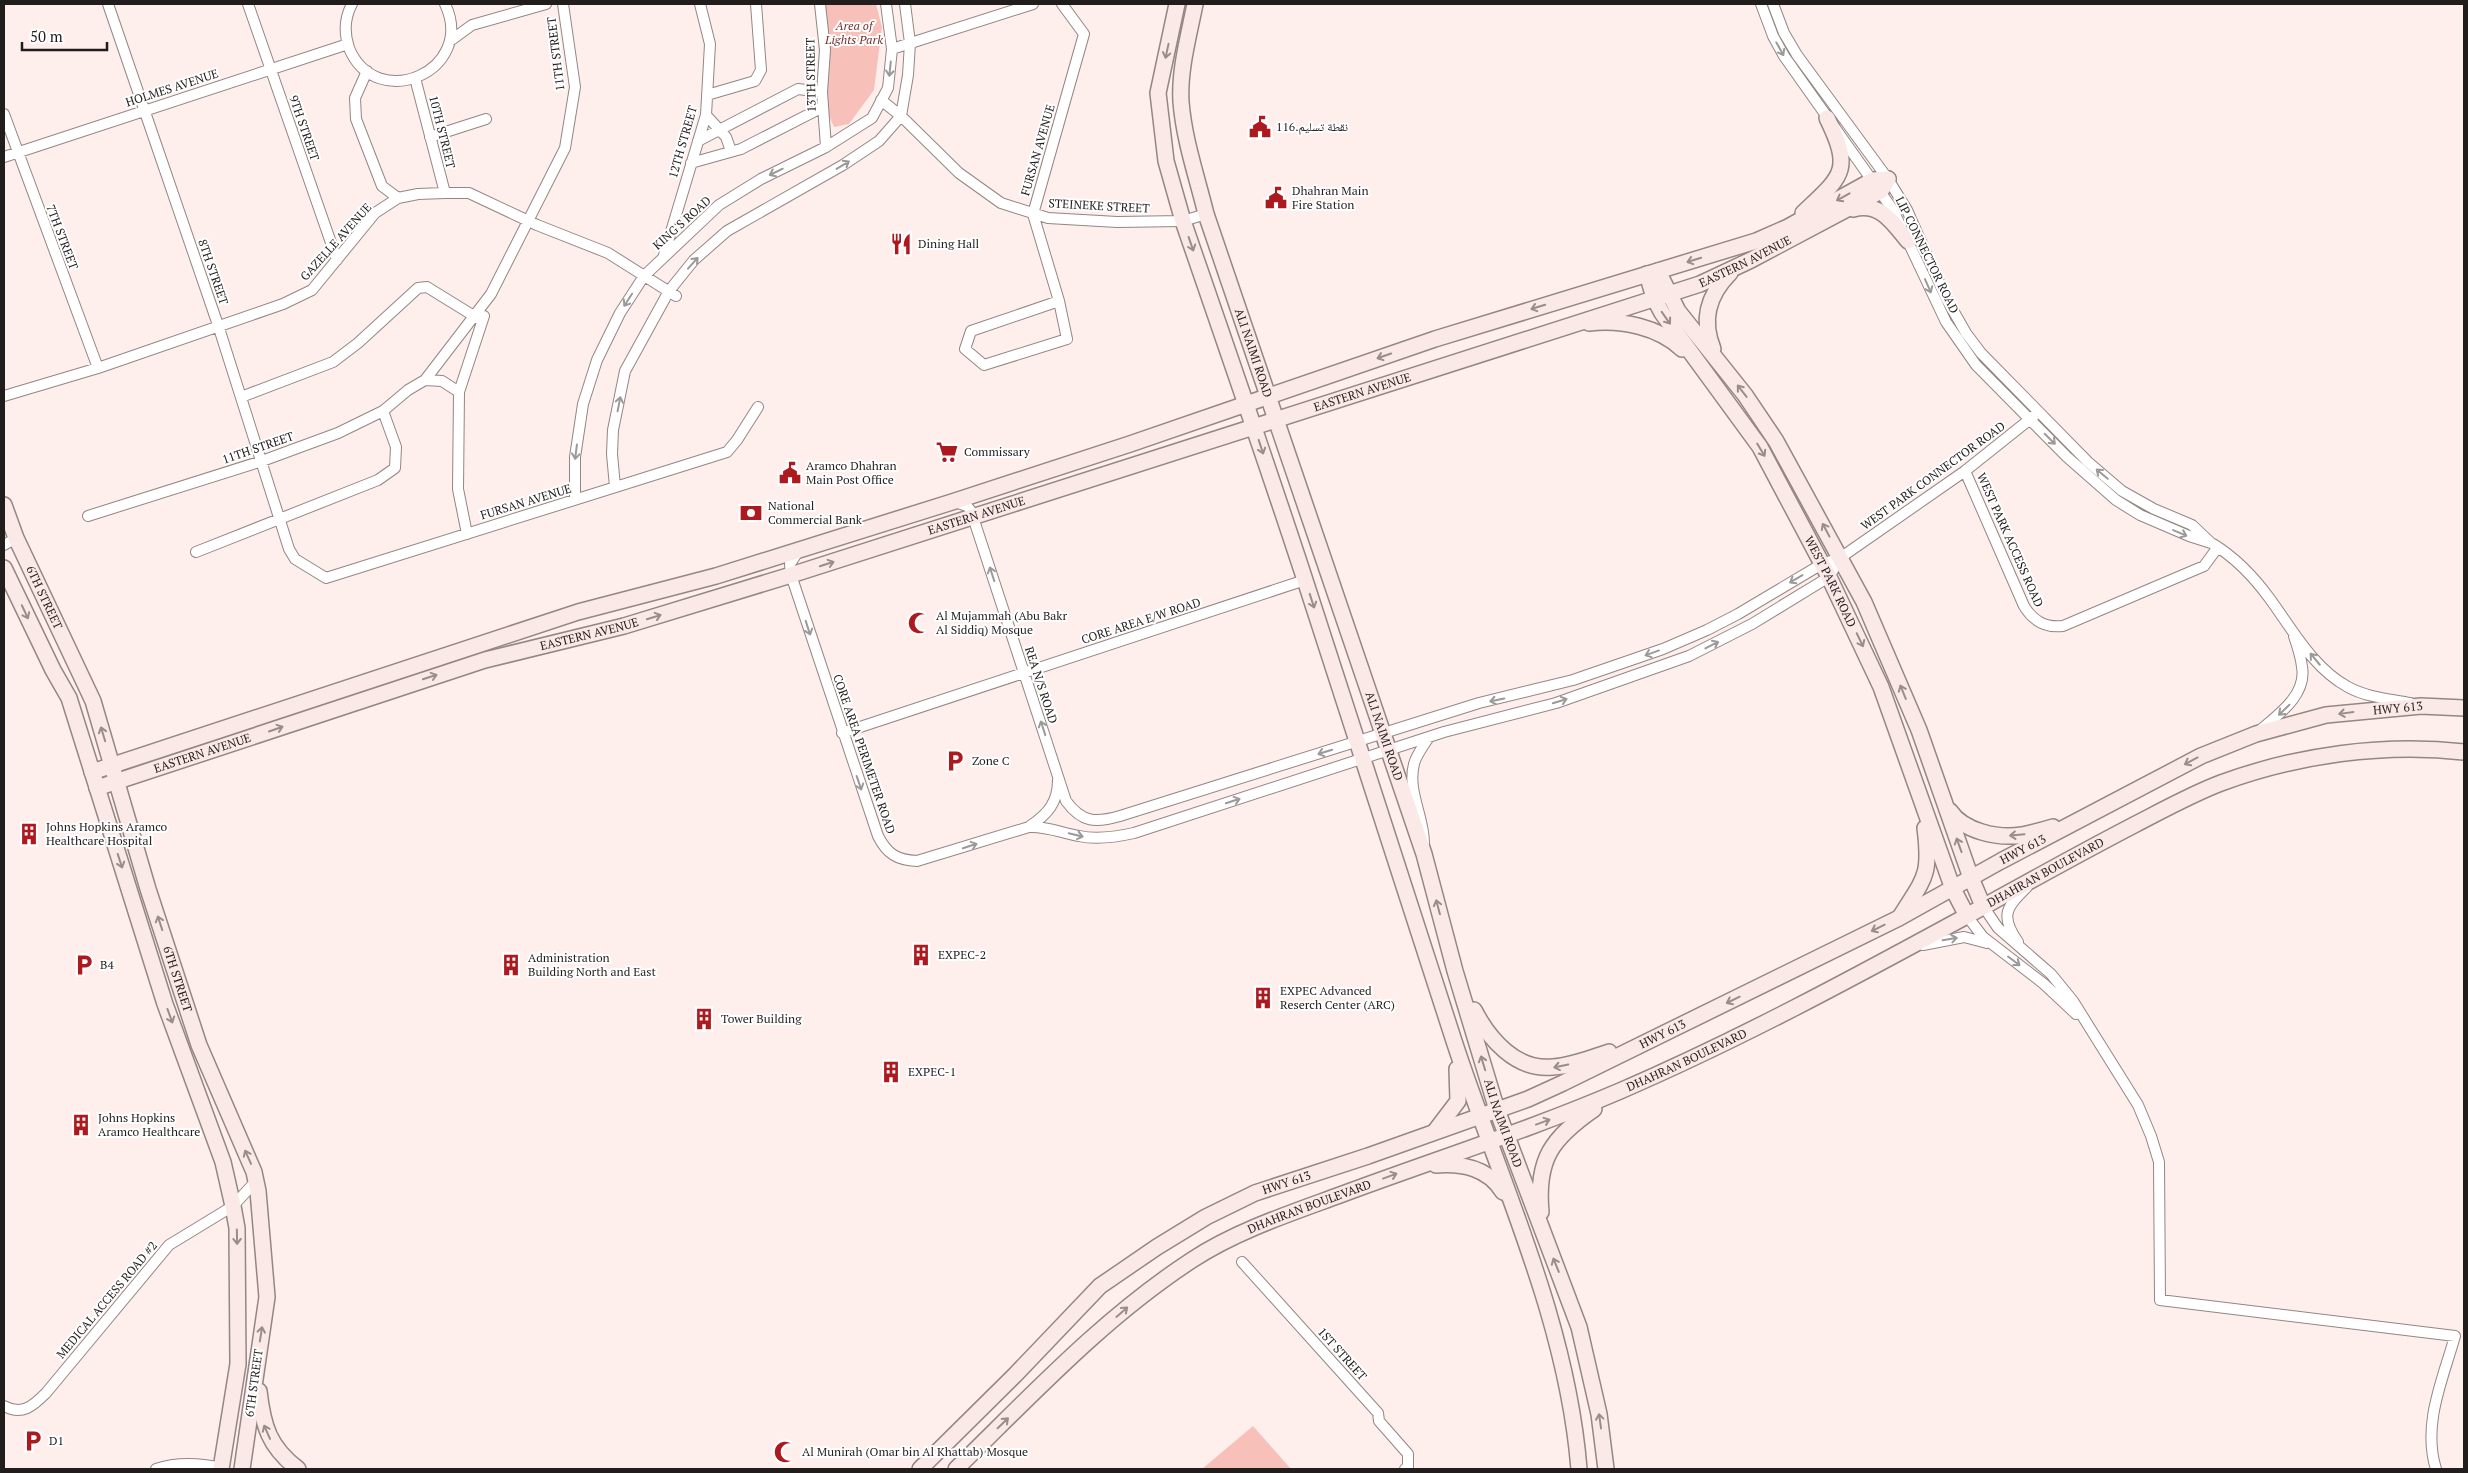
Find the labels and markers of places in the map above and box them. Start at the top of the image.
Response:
public building icon: نقطة تسليم.116 [1247,114,1273,140]
place label: نقطة تسليم.116 [1276,119,1348,135]
place label: Dhahran Main Fire Station [1292,183,1369,212]
public building icon: Dhahran Main Fire Station [1263,185,1289,211]
restaurant icon: Dining Hall [888,231,914,257]
place label: Dining Hall [918,236,980,251]
supermarket icon: Commissary [934,439,960,465]
place label: Commissary [964,444,1031,459]
place label: Aramco Dhahran Main Post Office [806,458,897,487]
public building icon: Aramco Dhahran Main Post Office [777,460,803,486]
place label: National Commercial Bank [768,498,863,527]
bank icon: National Commercial Bank [738,500,764,526]
place label: Al Mujammah (Abu Bakr Al Siddiq) Mosque [936,608,1068,637]
mosque icon: Al Mujammah (Abu Bakr Al Siddiq) Mosque [906,610,932,636]
parking icon: Zone C [942,748,968,774]
place label: Zone C [972,753,1010,768]
place label: Johns Hopkins Aramco Healthcare Hospital [46,819,168,848]
building icon: Johns Hopkins Aramco Healthcare Hospital [16,821,42,847]
building icon: EXPEC-2 [908,942,934,968]
place label: EXPEC-2 [938,947,986,962]
place label: Administration Building North and East [528,950,657,979]
parking icon: B4 [71,952,97,978]
building icon: Administration Building North and East [498,952,524,978]
place label: B4 [100,957,114,972]
place label: EXPEC Advanced Reserch Center (ARC) [1280,983,1395,1012]
building icon: EXPEC Advanced Reserch Center (ARC) [1250,985,1276,1011]
building icon: Tower Building [691,1006,717,1032]
place label: Tower Building [721,1011,802,1026]
building icon: EXPEC-1 [878,1059,904,1085]
place label: EXPEC-1 [908,1064,956,1079]
place label: Johns Hopkins Aramco Healthcare [98,1110,200,1139]
building icon: Johns Hopkins Aramco Healthcare [68,1112,94,1138]
parking icon: D1 [20,1428,46,1454]
place label: D1 [49,1433,64,1448]
mosque icon: Al Munirah (Omar bin Al Khattab) Mosque [772,1439,798,1465]
place label: Al Munirah (Omar bin Al Khattab) Mosque [802,1444,1028,1459]

